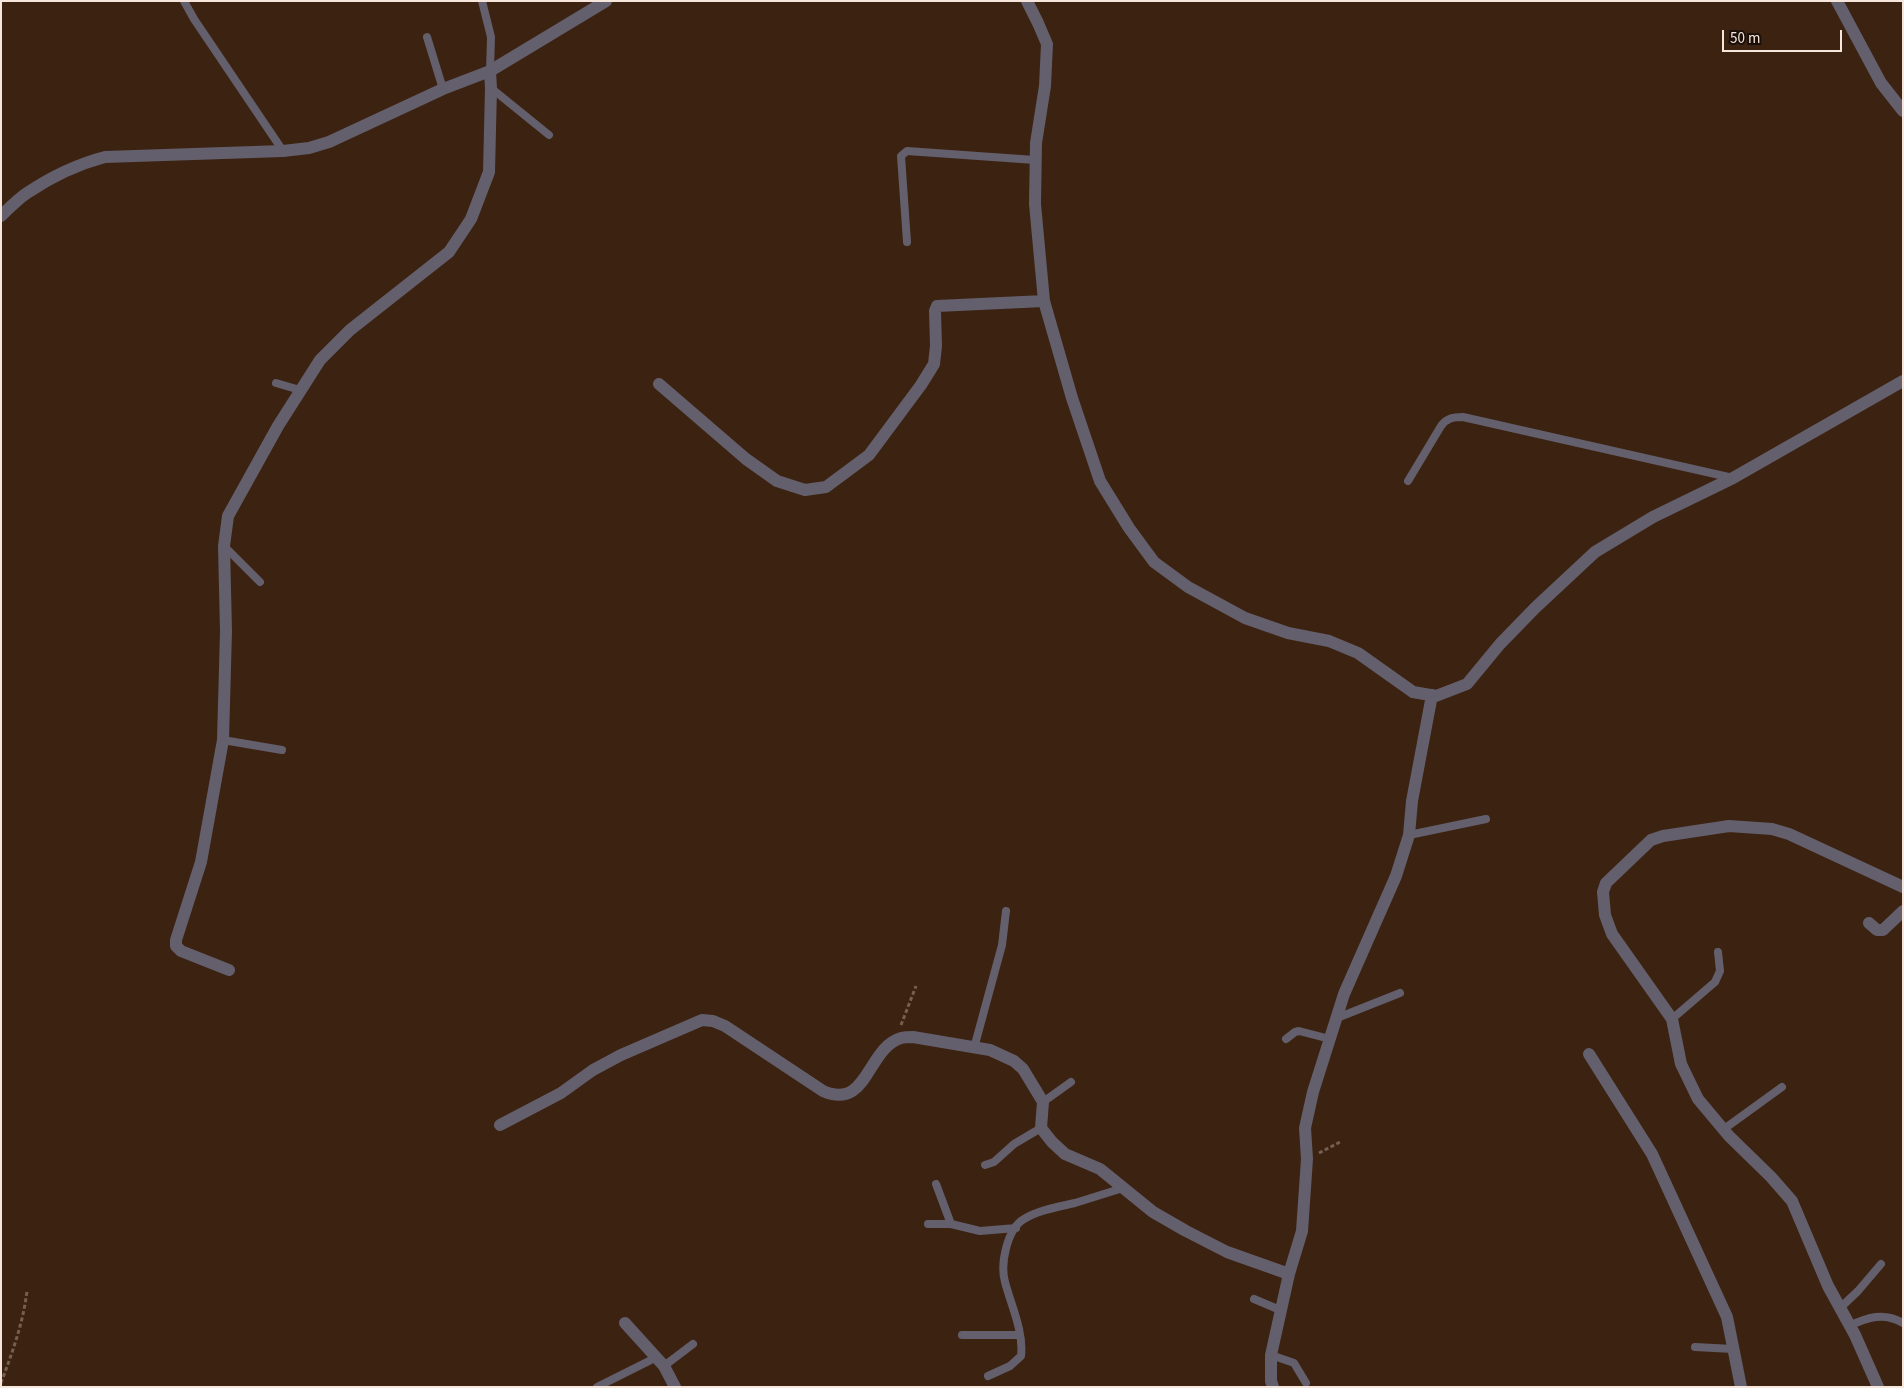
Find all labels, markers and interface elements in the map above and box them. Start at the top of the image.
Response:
scale bar [1724,20,1844,52]
text: 50 m [1730,28,1760,49]

